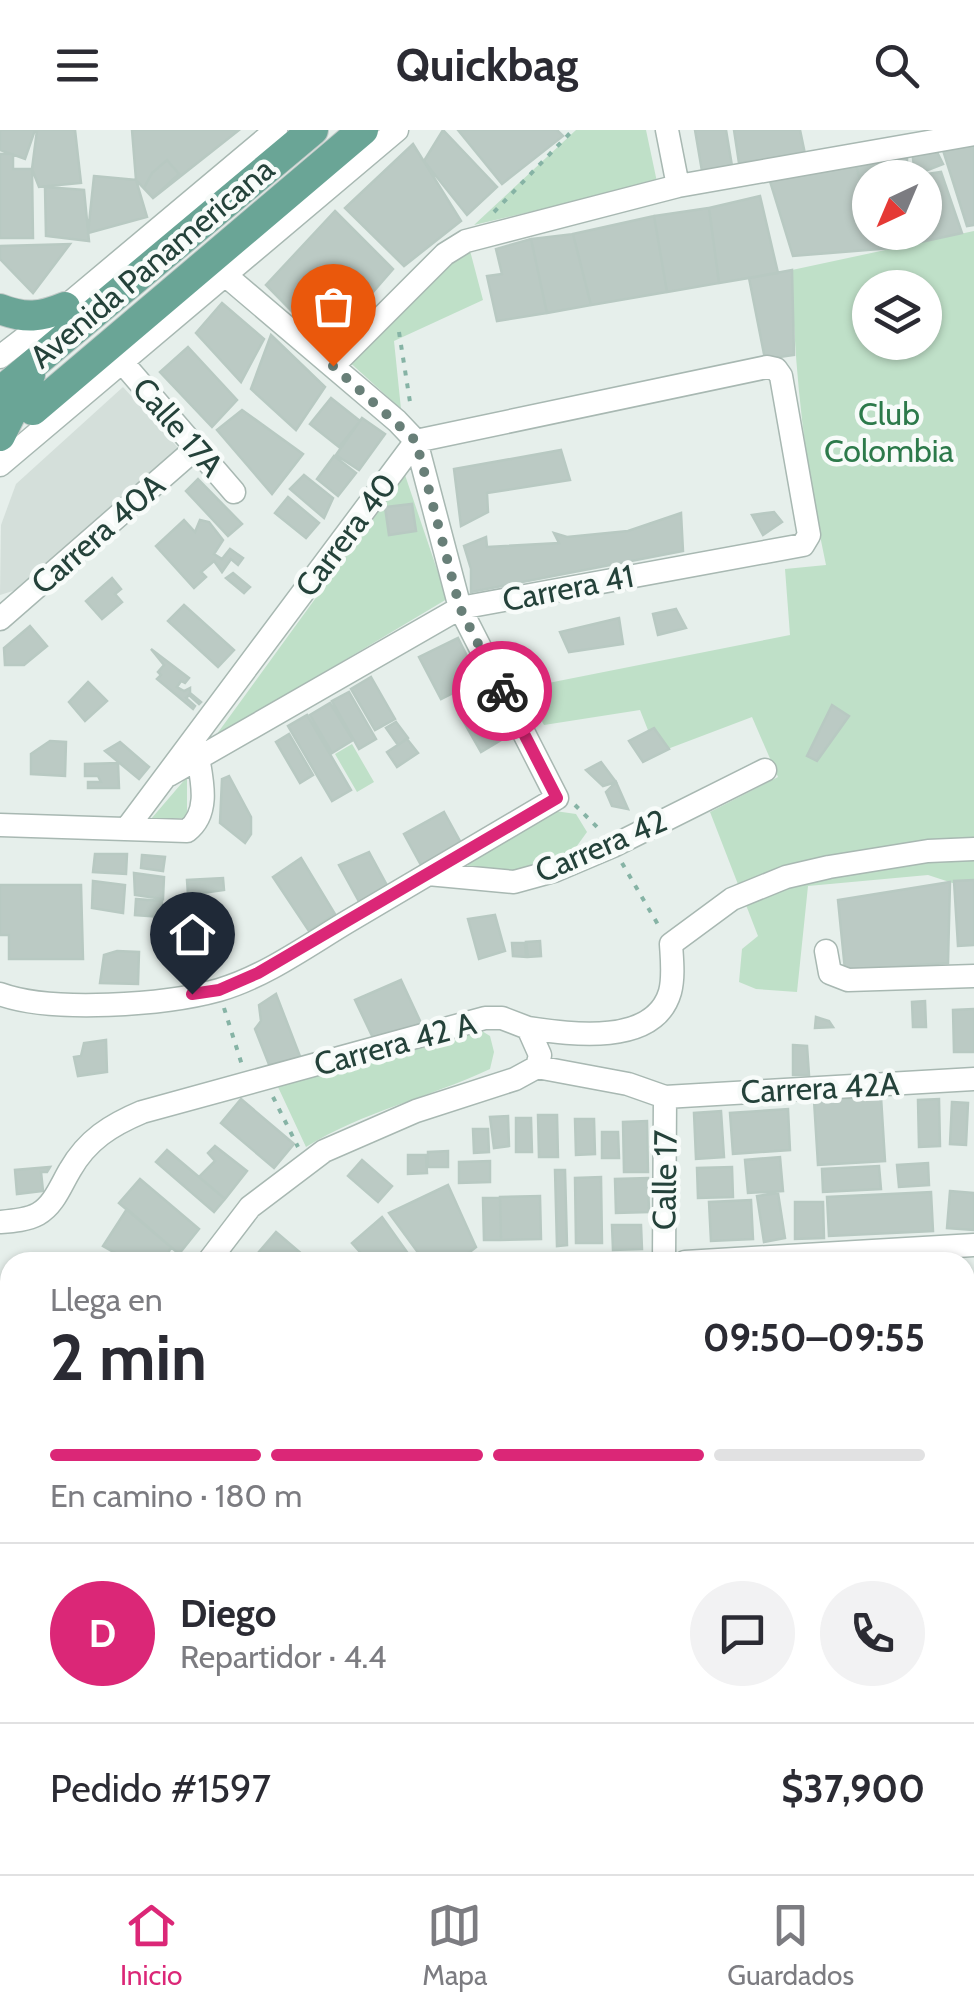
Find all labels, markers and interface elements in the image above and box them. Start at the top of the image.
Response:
icon: menu [50,38,105,93]
text: Quickbag [396,38,578,92]
icon: search [869,38,924,93]
street label: Avenida Panamericana [22,149,282,376]
north arrow [852,160,942,250]
map controls [852,160,942,360]
pin [291,264,376,367]
button: layers [852,270,942,360]
icon: bag [306,279,361,334]
street label: Calle 17A [125,369,232,484]
park label: Club Colombia [824,394,955,470]
street label: Carrera 40A [23,465,173,602]
street label: Carrera 40 [287,465,405,604]
street label: Carrera 41 [499,556,637,619]
courier [452,641,552,741]
icon: bike [475,664,530,719]
street label: Carrera 42 [529,800,672,891]
pin [150,892,235,995]
icon: home [165,907,220,962]
street label: Carrera 42 A [310,1003,480,1084]
street label: Carrera 42A [740,1064,901,1111]
street label: Calle 17 [644,1130,685,1230]
text: Llega en [50,1280,163,1319]
text: 09:50–09:55 [703,1314,925,1361]
text: 2 min [50,1317,207,1396]
text: En camino · 180 m [50,1476,302,1515]
button: chat [690,1581,795,1686]
button: phone [820,1581,925,1686]
text: Diego [180,1590,276,1637]
text: D [89,1610,116,1657]
text: Repartidor · 4.4 [180,1637,387,1676]
text: Pedido #1597 [50,1765,271,1812]
text: $37,900 [781,1765,925,1812]
tab: Inicio [120,1898,182,1992]
tab: Mapa [422,1898,487,1992]
tab: Guardados [727,1898,854,1992]

